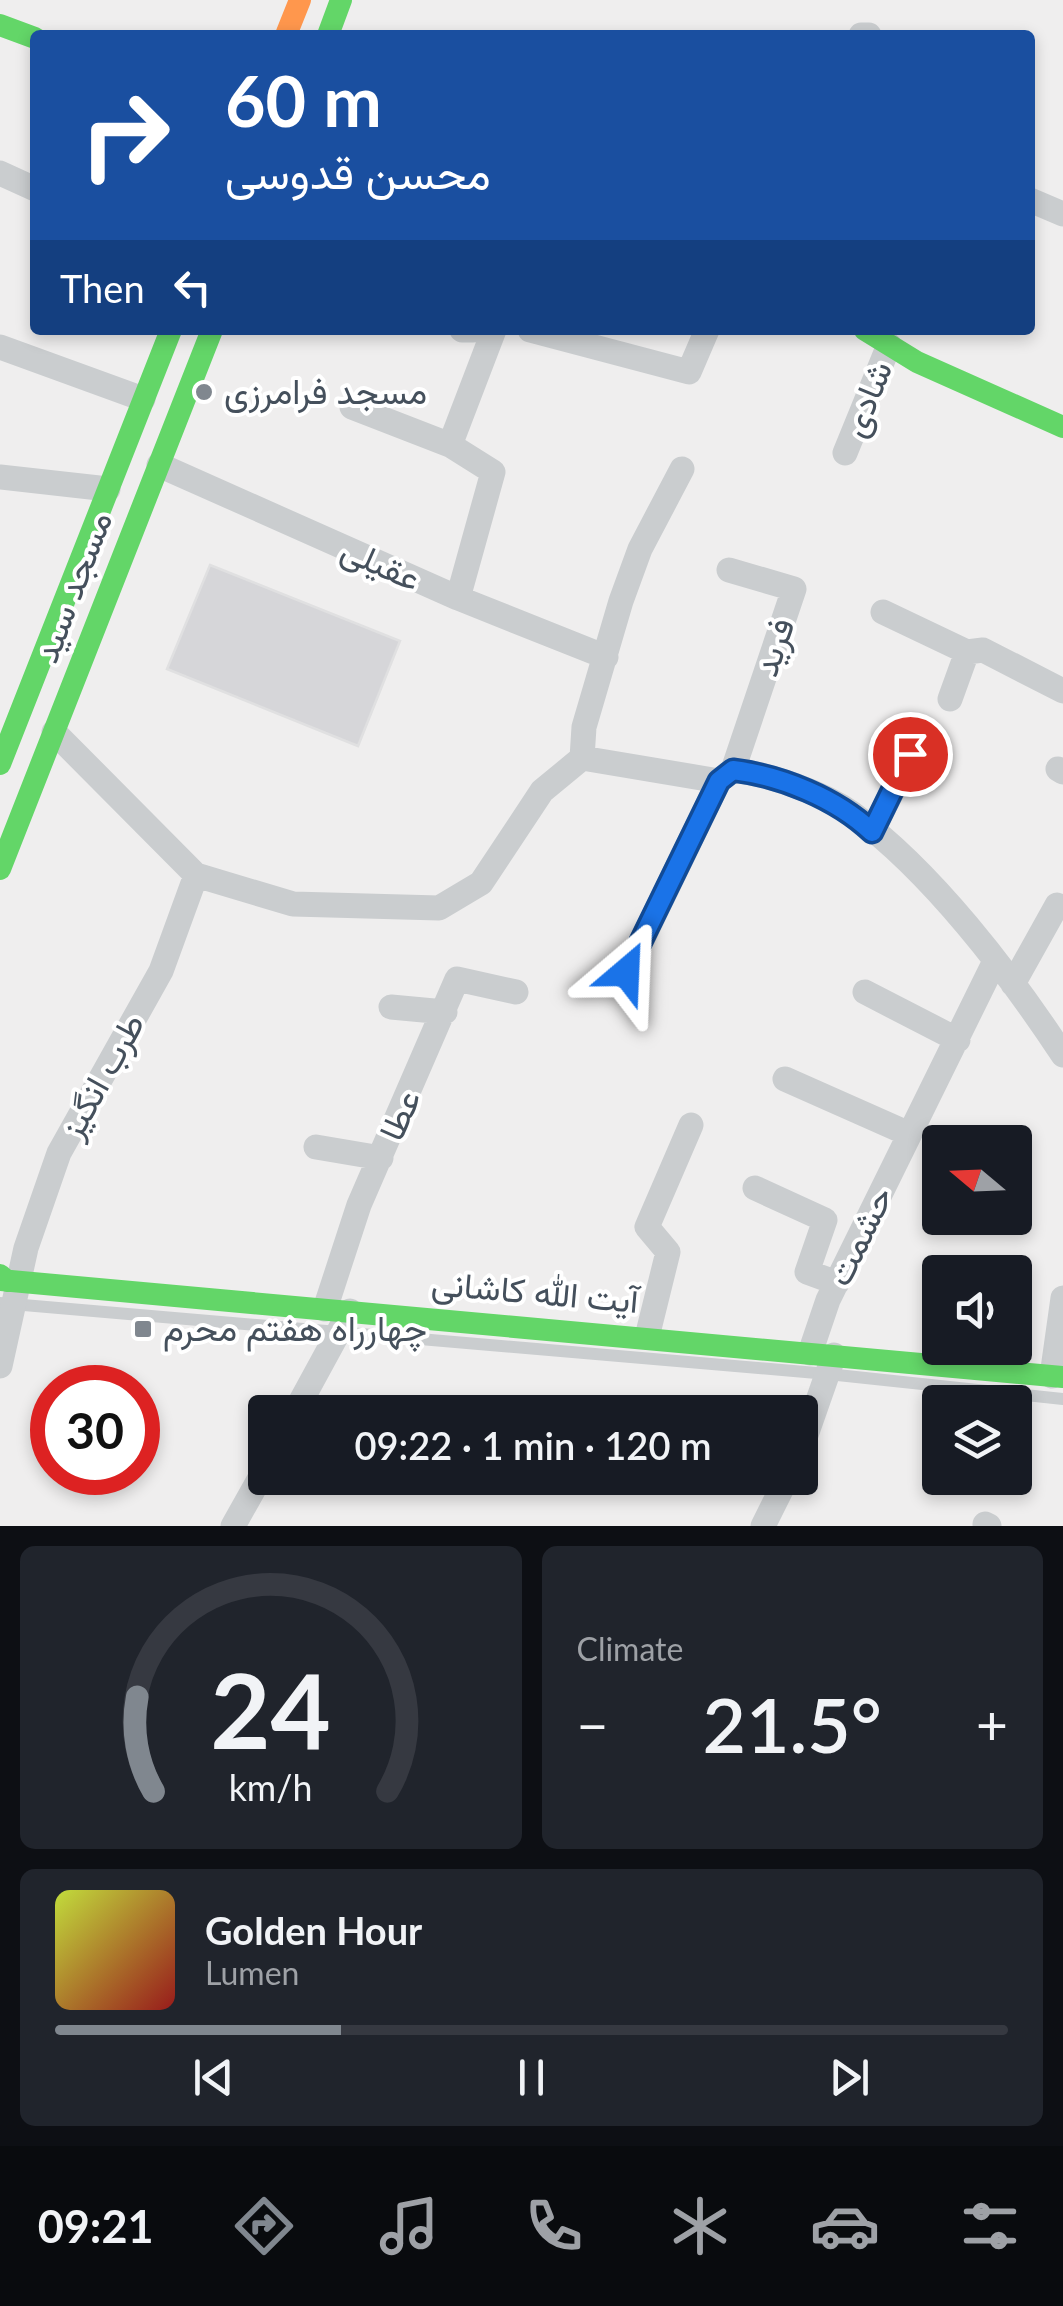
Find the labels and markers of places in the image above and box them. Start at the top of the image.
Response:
place label: مسجد فرامرزی [224,369,427,414]
marker: مسجد فرامرزی [193,381,215,403]
pin [868,712,953,797]
place label: چهارراه هفتم محرم [163,1306,427,1353]
marker: چهارراه هفتم محرم [132,1318,154,1340]

